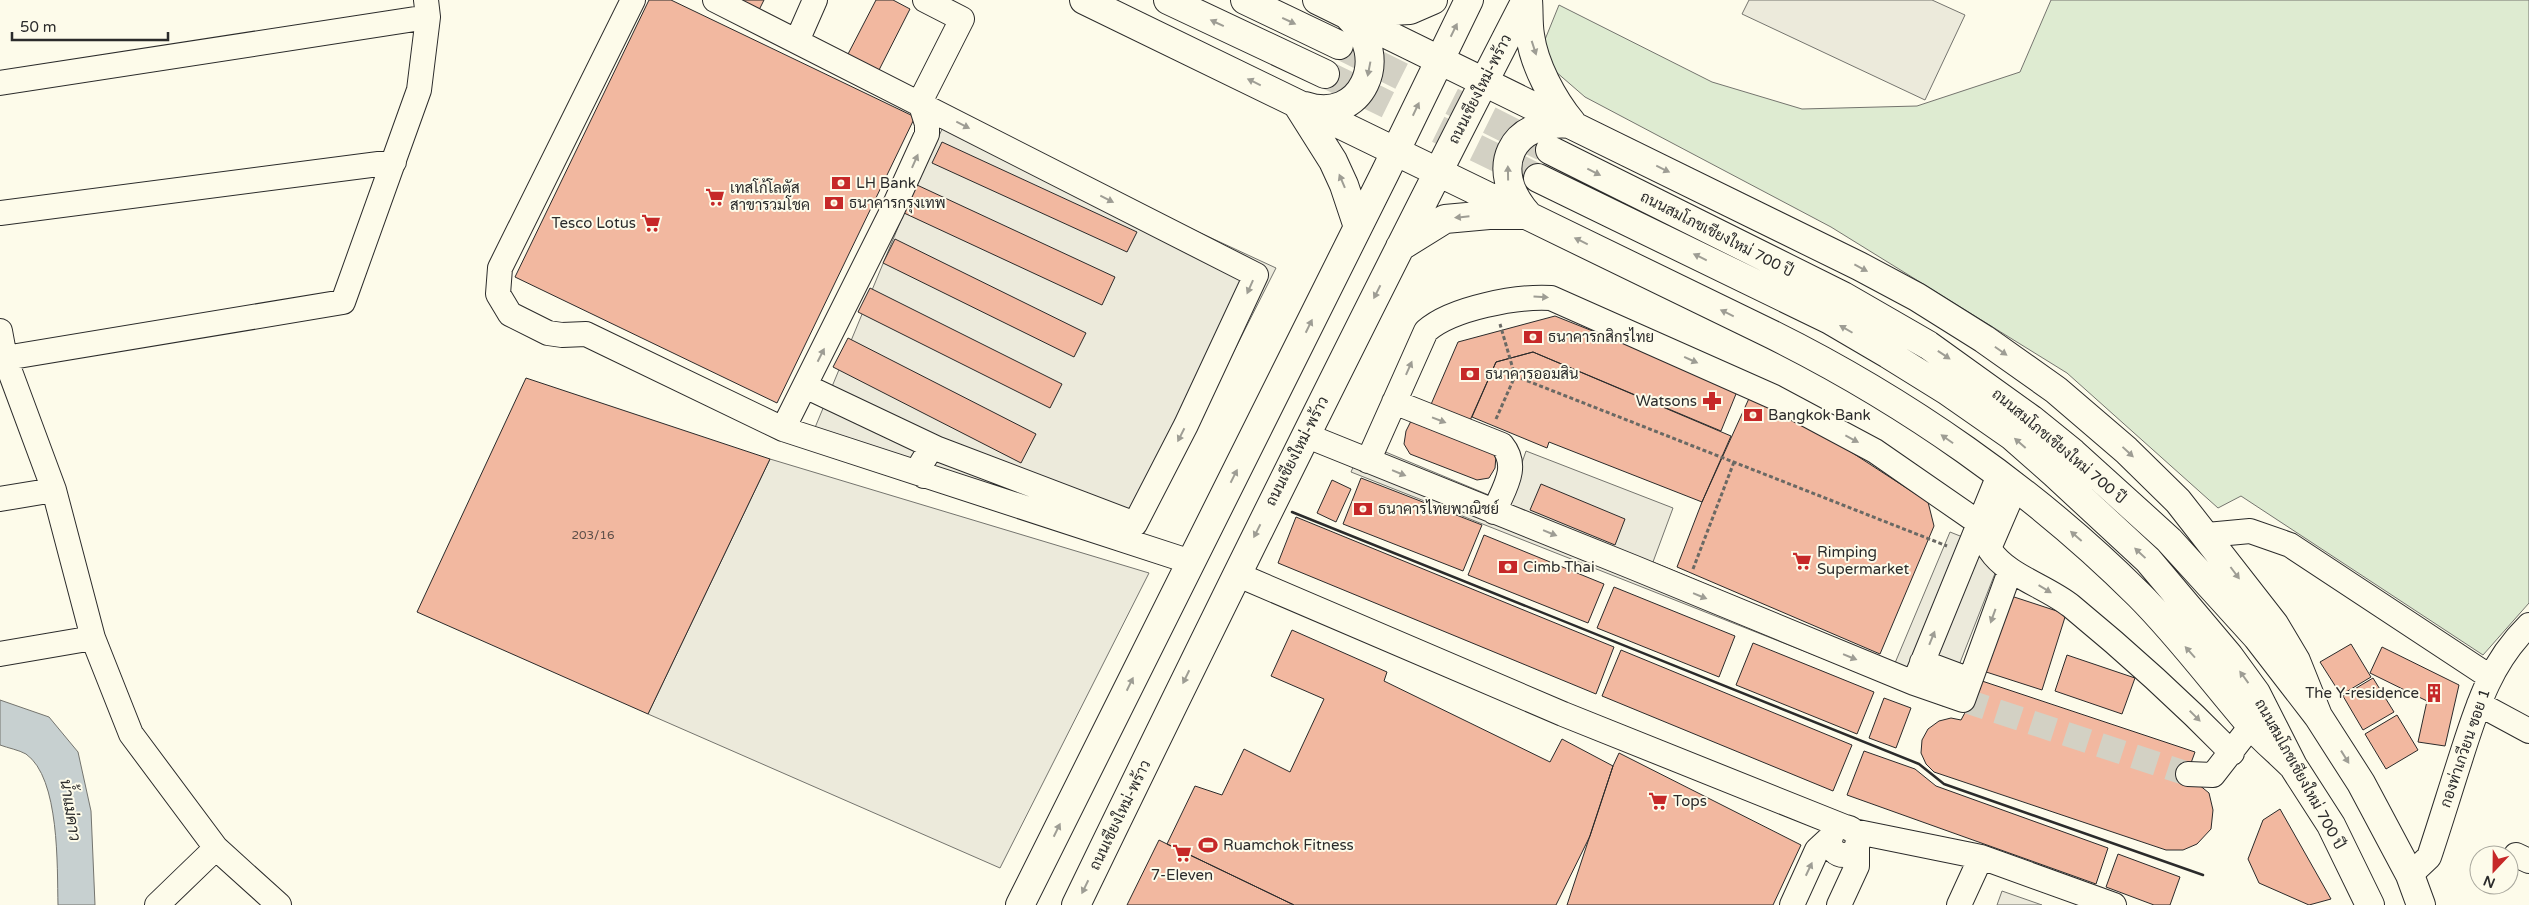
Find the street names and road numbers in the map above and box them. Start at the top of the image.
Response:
street label: ถนนเชียงใหม่-พร้าว [1444,31,1515,147]
street label: ถนนสมโภชเชียงใหม่ 700 ปี [1638,187,1797,280]
street label: ถนนสมโภชเชียงใหม่ 700 ปี [1988,384,2130,507]
street label: ถนนเชียงใหม่-พร้าว [1261,393,1332,509]
street label: กองท่าเกวียน ซอย 1 [2435,686,2494,810]
street label: ถนนสมโภชเชียงใหม่ 700 ปี [2251,695,2350,852]
street label: ถนนเชียงใหม่-พร้าว [1085,756,1155,873]

